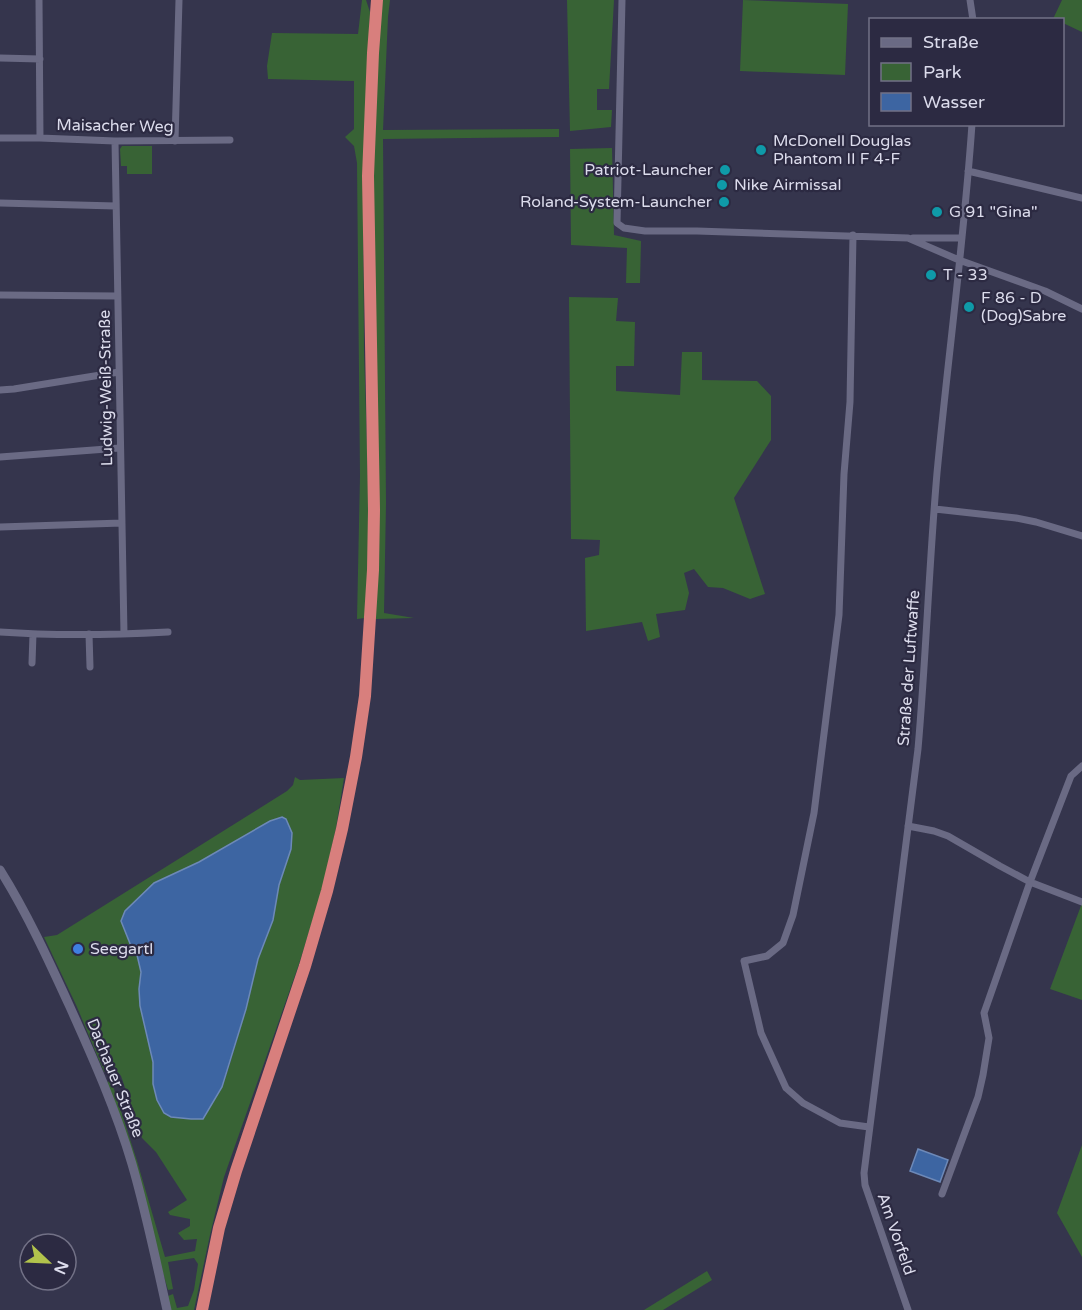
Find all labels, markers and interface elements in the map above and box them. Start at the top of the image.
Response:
legend [869,18,1064,126]
text: Straße [923,31,979,53]
text: Park [923,61,962,83]
text: Wasser [923,91,985,113]
street label: Maisacher Weg [56,115,174,137]
place label: McDonell Douglas Phantom II F 4-F [773,131,911,169]
marker: McDonell Douglas Phantom II F 4-F [754,143,768,157]
place label: Patriot-Launcher [584,160,714,180]
marker: Patriot-Launcher [718,163,732,177]
place label: Nike Airmissal [734,175,841,195]
marker: Nike Airmissal [715,178,729,192]
place label: Roland-System-Launcher [520,192,713,212]
marker: Roland-System-Launcher [717,195,731,209]
place label: G 91 "Gina" [949,202,1038,222]
marker: G 91 "Gina" [930,205,944,219]
place label: T - 33 [943,265,988,285]
marker: T - 33 [924,268,938,282]
place label: F 86 - D (Dog)Sabre [981,288,1066,326]
marker: F 86 - D (Dog)Sabre [962,300,976,314]
street label: Ludwig-Weiß-Straße [95,310,117,466]
street label: Straße der Luftwaffe [894,589,924,747]
place label: Seegartl [90,939,153,959]
marker: Seegartl [71,942,85,956]
street label: Dachauer Straße [82,1016,148,1140]
street label: Am Vorfeld [873,1190,919,1278]
north arrow [18,1232,78,1292]
text: N [49,1258,73,1277]

